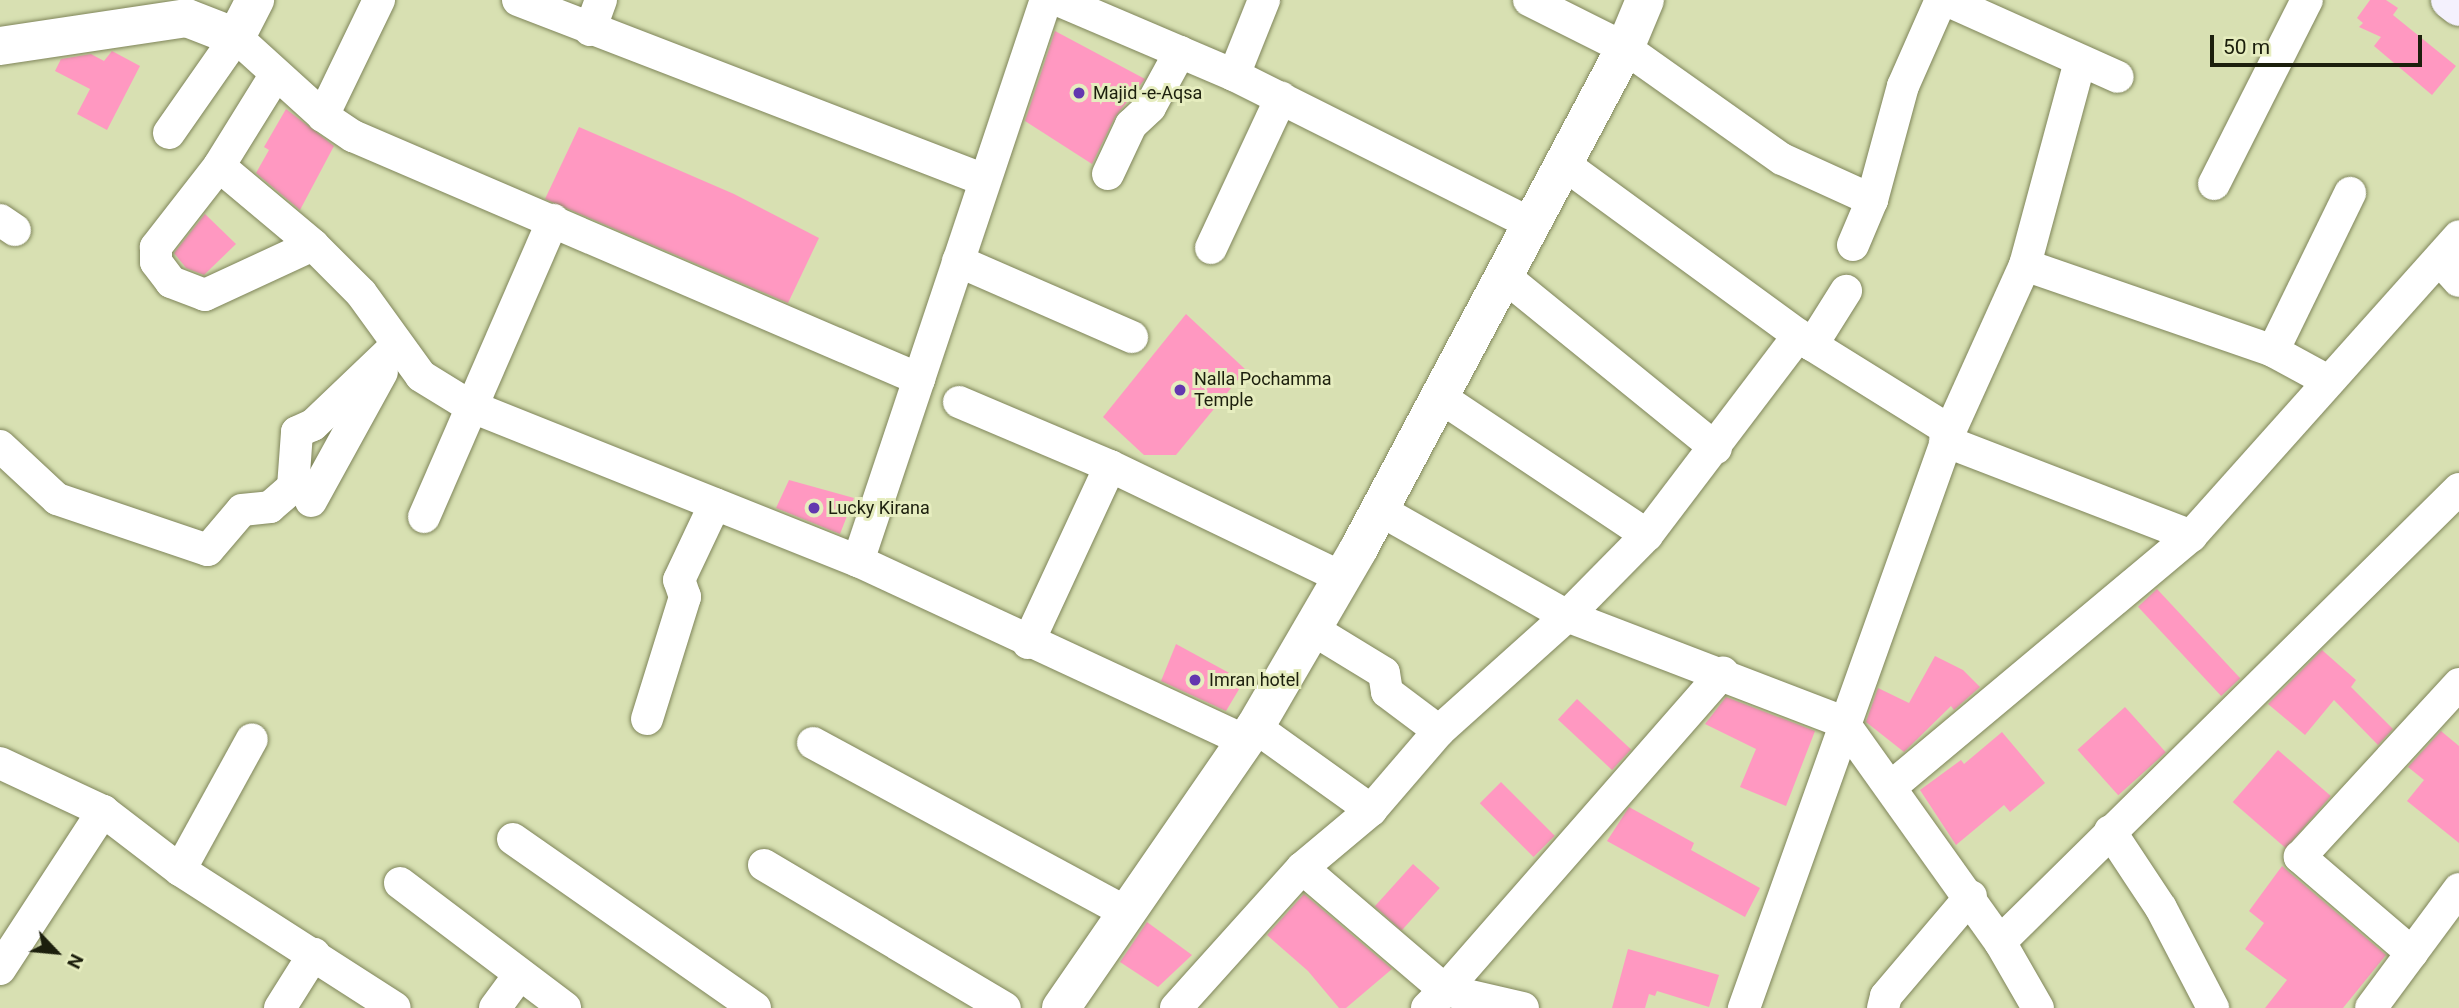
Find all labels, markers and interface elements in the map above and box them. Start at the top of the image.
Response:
scale bar [2214,21,2426,65]
text: 50 m [2223,35,2270,59]
place label: Majid -e-Aqsa [1093,82,1202,104]
marker: Majid -e-Aqsa [1071,85,1087,101]
place label: Nalla Pochamma Temple [1194,369,1332,412]
marker: Nalla Pochamma Temple [1172,382,1188,398]
place label: Lucky Kirana [828,497,930,519]
marker: Lucky Kirana [806,500,822,516]
place label: Imran hotel [1209,669,1300,691]
marker: Imran hotel [1187,672,1203,688]
north arrow [21,917,91,987]
text: N [62,950,89,972]

